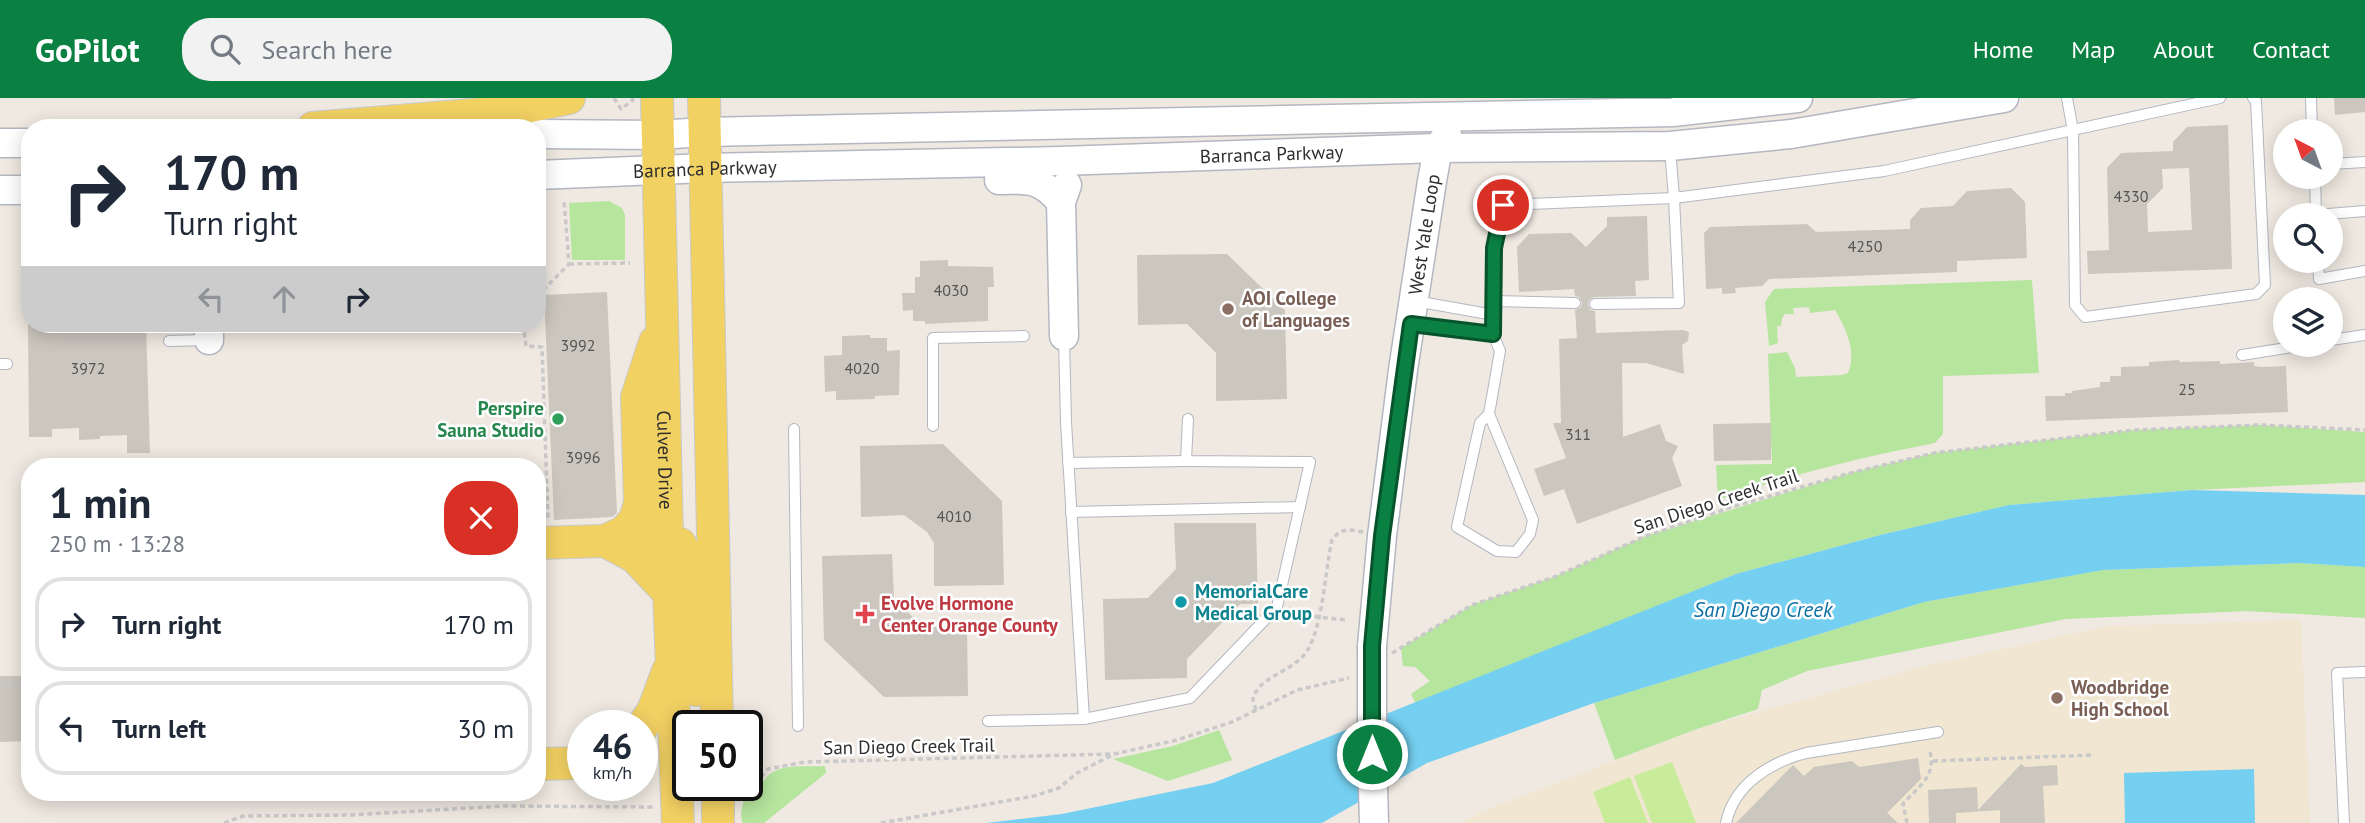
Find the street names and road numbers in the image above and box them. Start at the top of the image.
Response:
street label: Barranca Parkway [1199,139,1344,168]
street label: Barranca Parkway [633,155,777,183]
street label: West Yale Loop [1403,172,1445,296]
street label: Culver Drive [652,410,678,510]
street label: San Diego Creek Trail [1631,463,1802,539]
street label: San Diego Creek Trail [823,732,995,759]

